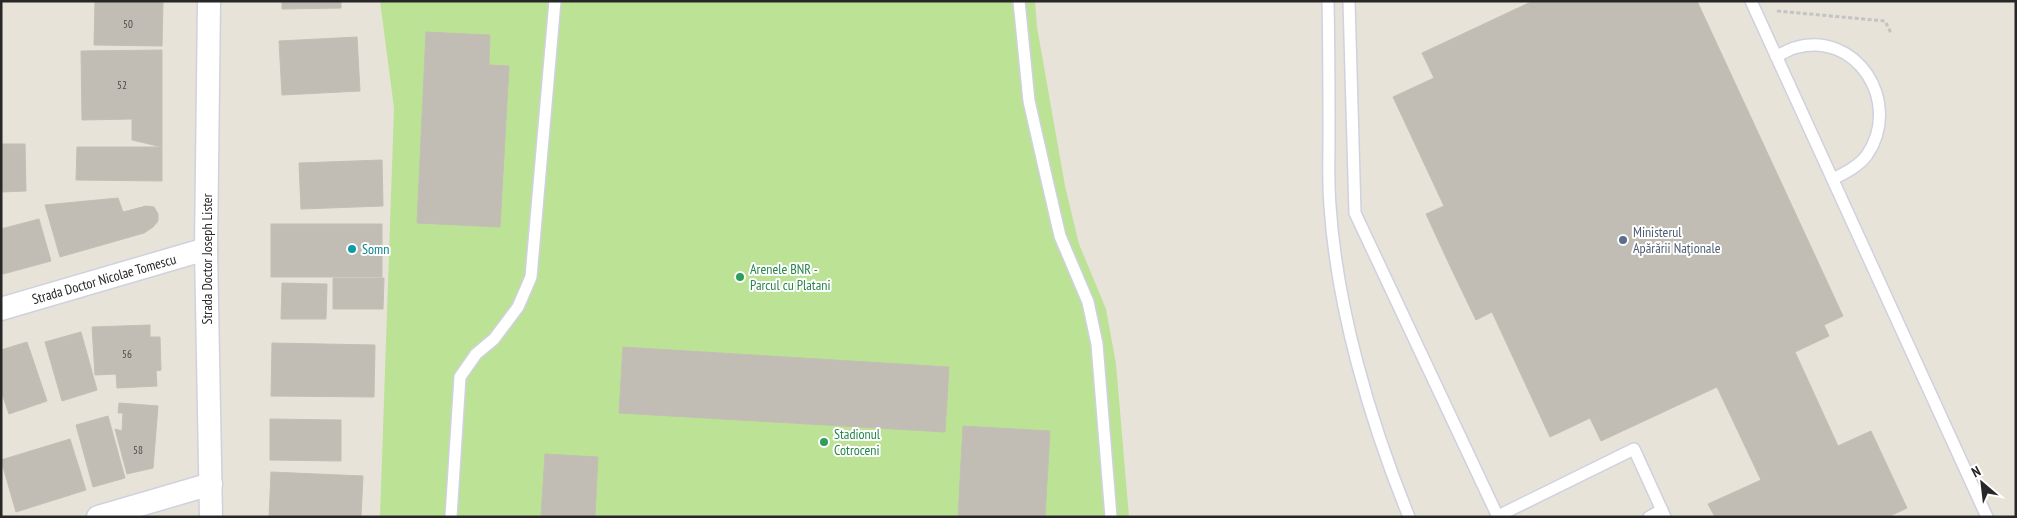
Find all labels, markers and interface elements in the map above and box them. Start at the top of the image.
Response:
house number: 50 [123,17,133,31]
house number: 52 [117,78,127,92]
street label: Strada Doctor Joseph Lister [198,193,216,324]
place label: Ministerul Apărării Naţionale [1633,223,1721,257]
marker: Ministerul Apărării Naţionale [1617,234,1629,246]
place label: Somn [362,240,389,258]
marker: Somn [346,243,358,255]
street label: Strada Doctor Nicolae Tomescu [30,250,178,308]
place label: Arenele BNR - Parcul cu Platani [750,260,831,294]
marker: Arenele BNR - Parcul cu Platani [734,271,746,283]
house number: 56 [122,347,132,361]
place label: Stadionul Cotroceni [834,425,881,459]
marker: Stadionul Cotroceni [818,436,830,448]
house number: 58 [133,443,143,457]
north arrow [1957,458,2007,508]
text: N [1968,462,1983,481]

